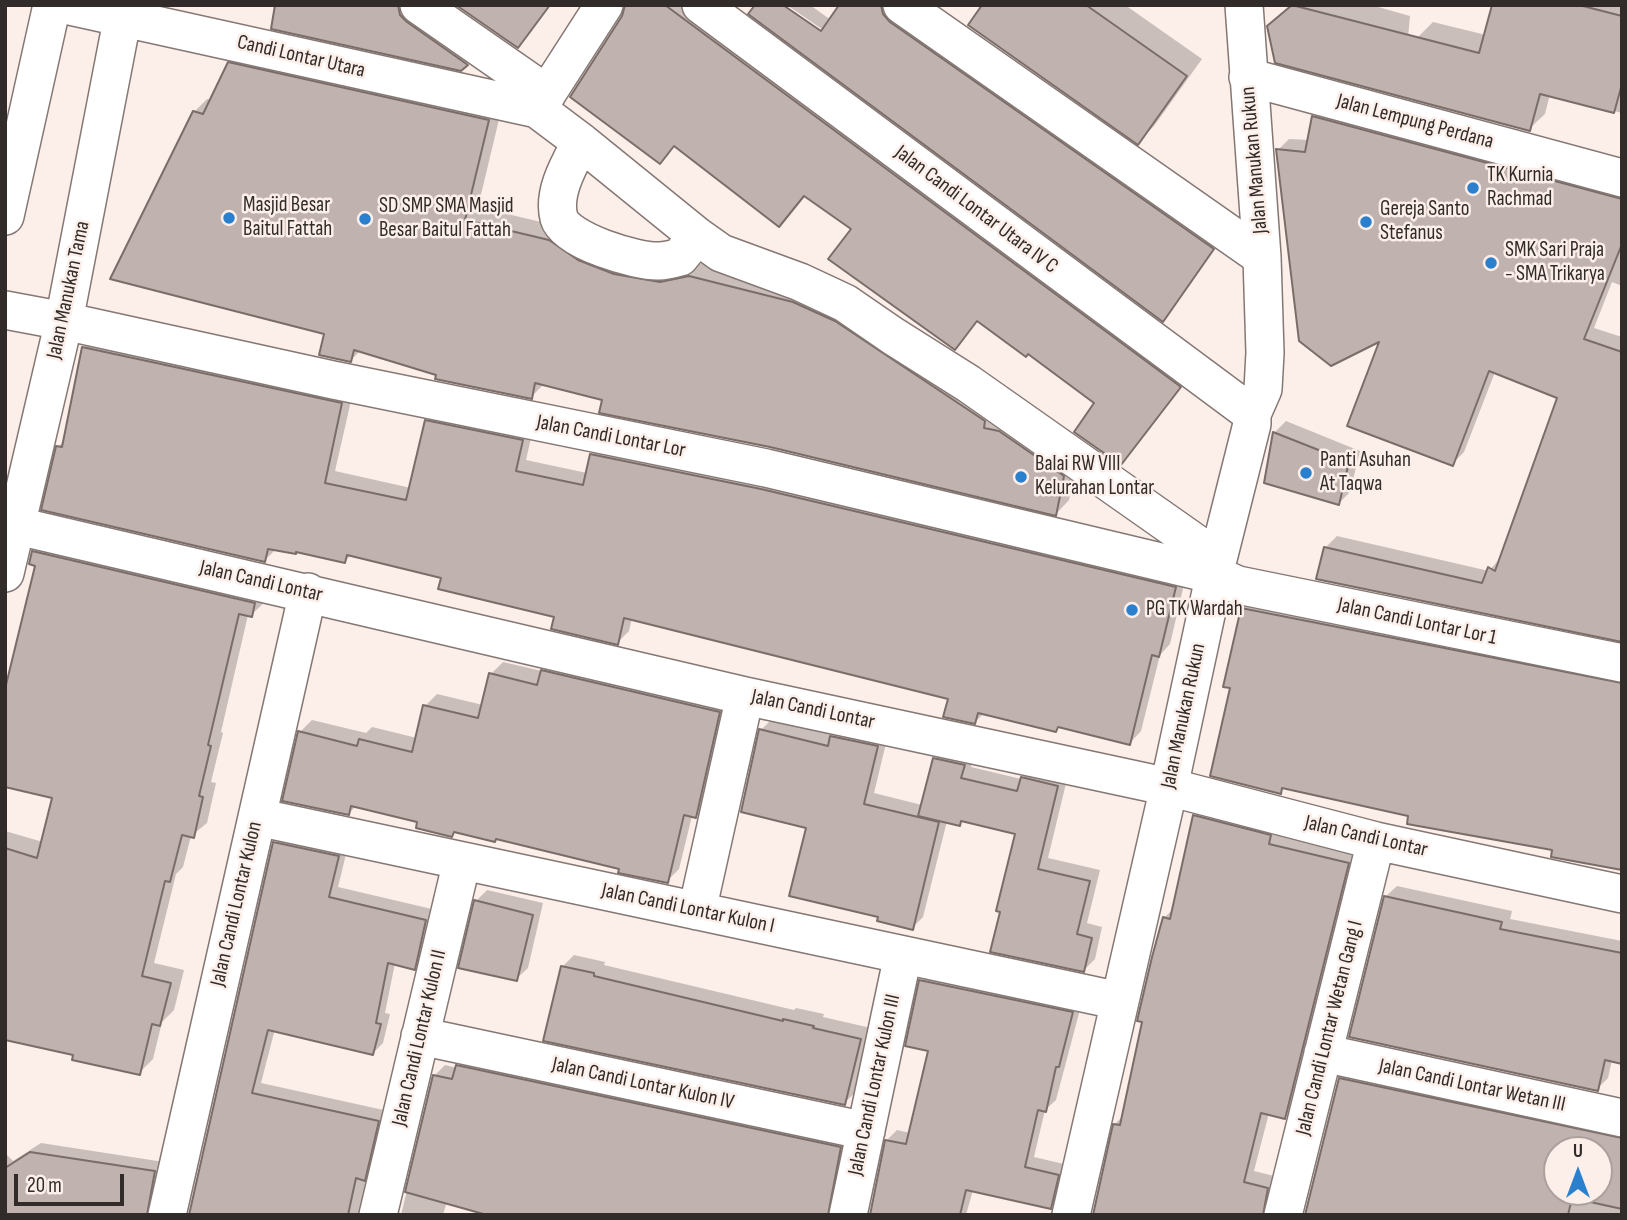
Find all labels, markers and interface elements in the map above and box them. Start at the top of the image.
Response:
street label: Candi Lontar Utara [235,30,367,84]
street label: Jalan Manukan Rukun [1236,85,1274,235]
street label: Jalan Lempung Perdana [1334,89,1496,155]
street label: Jalan Candi Lontar Utara IV C [889,140,1063,280]
place label: TK Kurnia Rachmad [1487,163,1553,213]
marker: TK Kurnia Rachmad [1465,180,1481,196]
place label: Masjid Besar Baitul Fattah [243,193,332,243]
place label: SD SMP SMA Masjid Besar Baitul Fattah [379,194,514,244]
place label: Gereja Santo Stefanus [1380,197,1469,247]
marker: Masjid Besar Baitul Fattah [221,210,237,226]
marker: SD SMP SMA Masjid Besar Baitul Fattah [357,211,373,227]
marker: Gereja Santo Stefanus [1358,214,1374,230]
street label: Jalan Manukan Tama [42,219,96,361]
place label: SMK Sari Praja - SMA Trikarya [1505,238,1605,288]
marker: SMK Sari Praja - SMA Trikarya [1483,255,1499,271]
street label: Jalan Candi Lontar Lor [534,410,688,464]
place label: Panti Asuhan At Taqwa [1320,448,1411,498]
place label: Balai RW VIII Kelurahan Lontar [1035,452,1154,502]
marker: Panti Asuhan At Taqwa [1298,465,1314,481]
marker: Balai RW VIII Kelurahan Lontar [1013,469,1029,485]
street label: Jalan Candi Lontar [197,556,325,608]
street label: Jalan Candi Lontar Lor 1 [1335,593,1499,651]
place label: PG TK Wardah [1146,597,1243,623]
marker: PG TK Wardah [1124,602,1140,618]
street label: Jalan Manukan Rukun [1156,641,1212,791]
street label: Jalan Candi Lontar [749,685,877,735]
street label: Jalan Candi Lontar [1302,811,1430,863]
street label: Jalan Candi Lontar Kulon [206,819,268,989]
street label: Jalan Candi Lontar Kulon I [599,878,777,940]
street label: Jalan Candi Lontar Wetan Gang I [1291,918,1369,1138]
street label: Jalan Candi Lontar Kulon II [387,947,453,1129]
street label: Jalan Candi Lontar Kulon III [844,992,906,1178]
street label: Jalan Candi Lontar Kulon IV [550,1052,736,1116]
street label: Jalan Candi Lontar Wetan III [1377,1054,1567,1118]
north arrow [1543,1136,1613,1206]
text: U [1573,1140,1583,1163]
scale bar [18,1160,128,1204]
text: 20 m [27,1173,62,1198]

